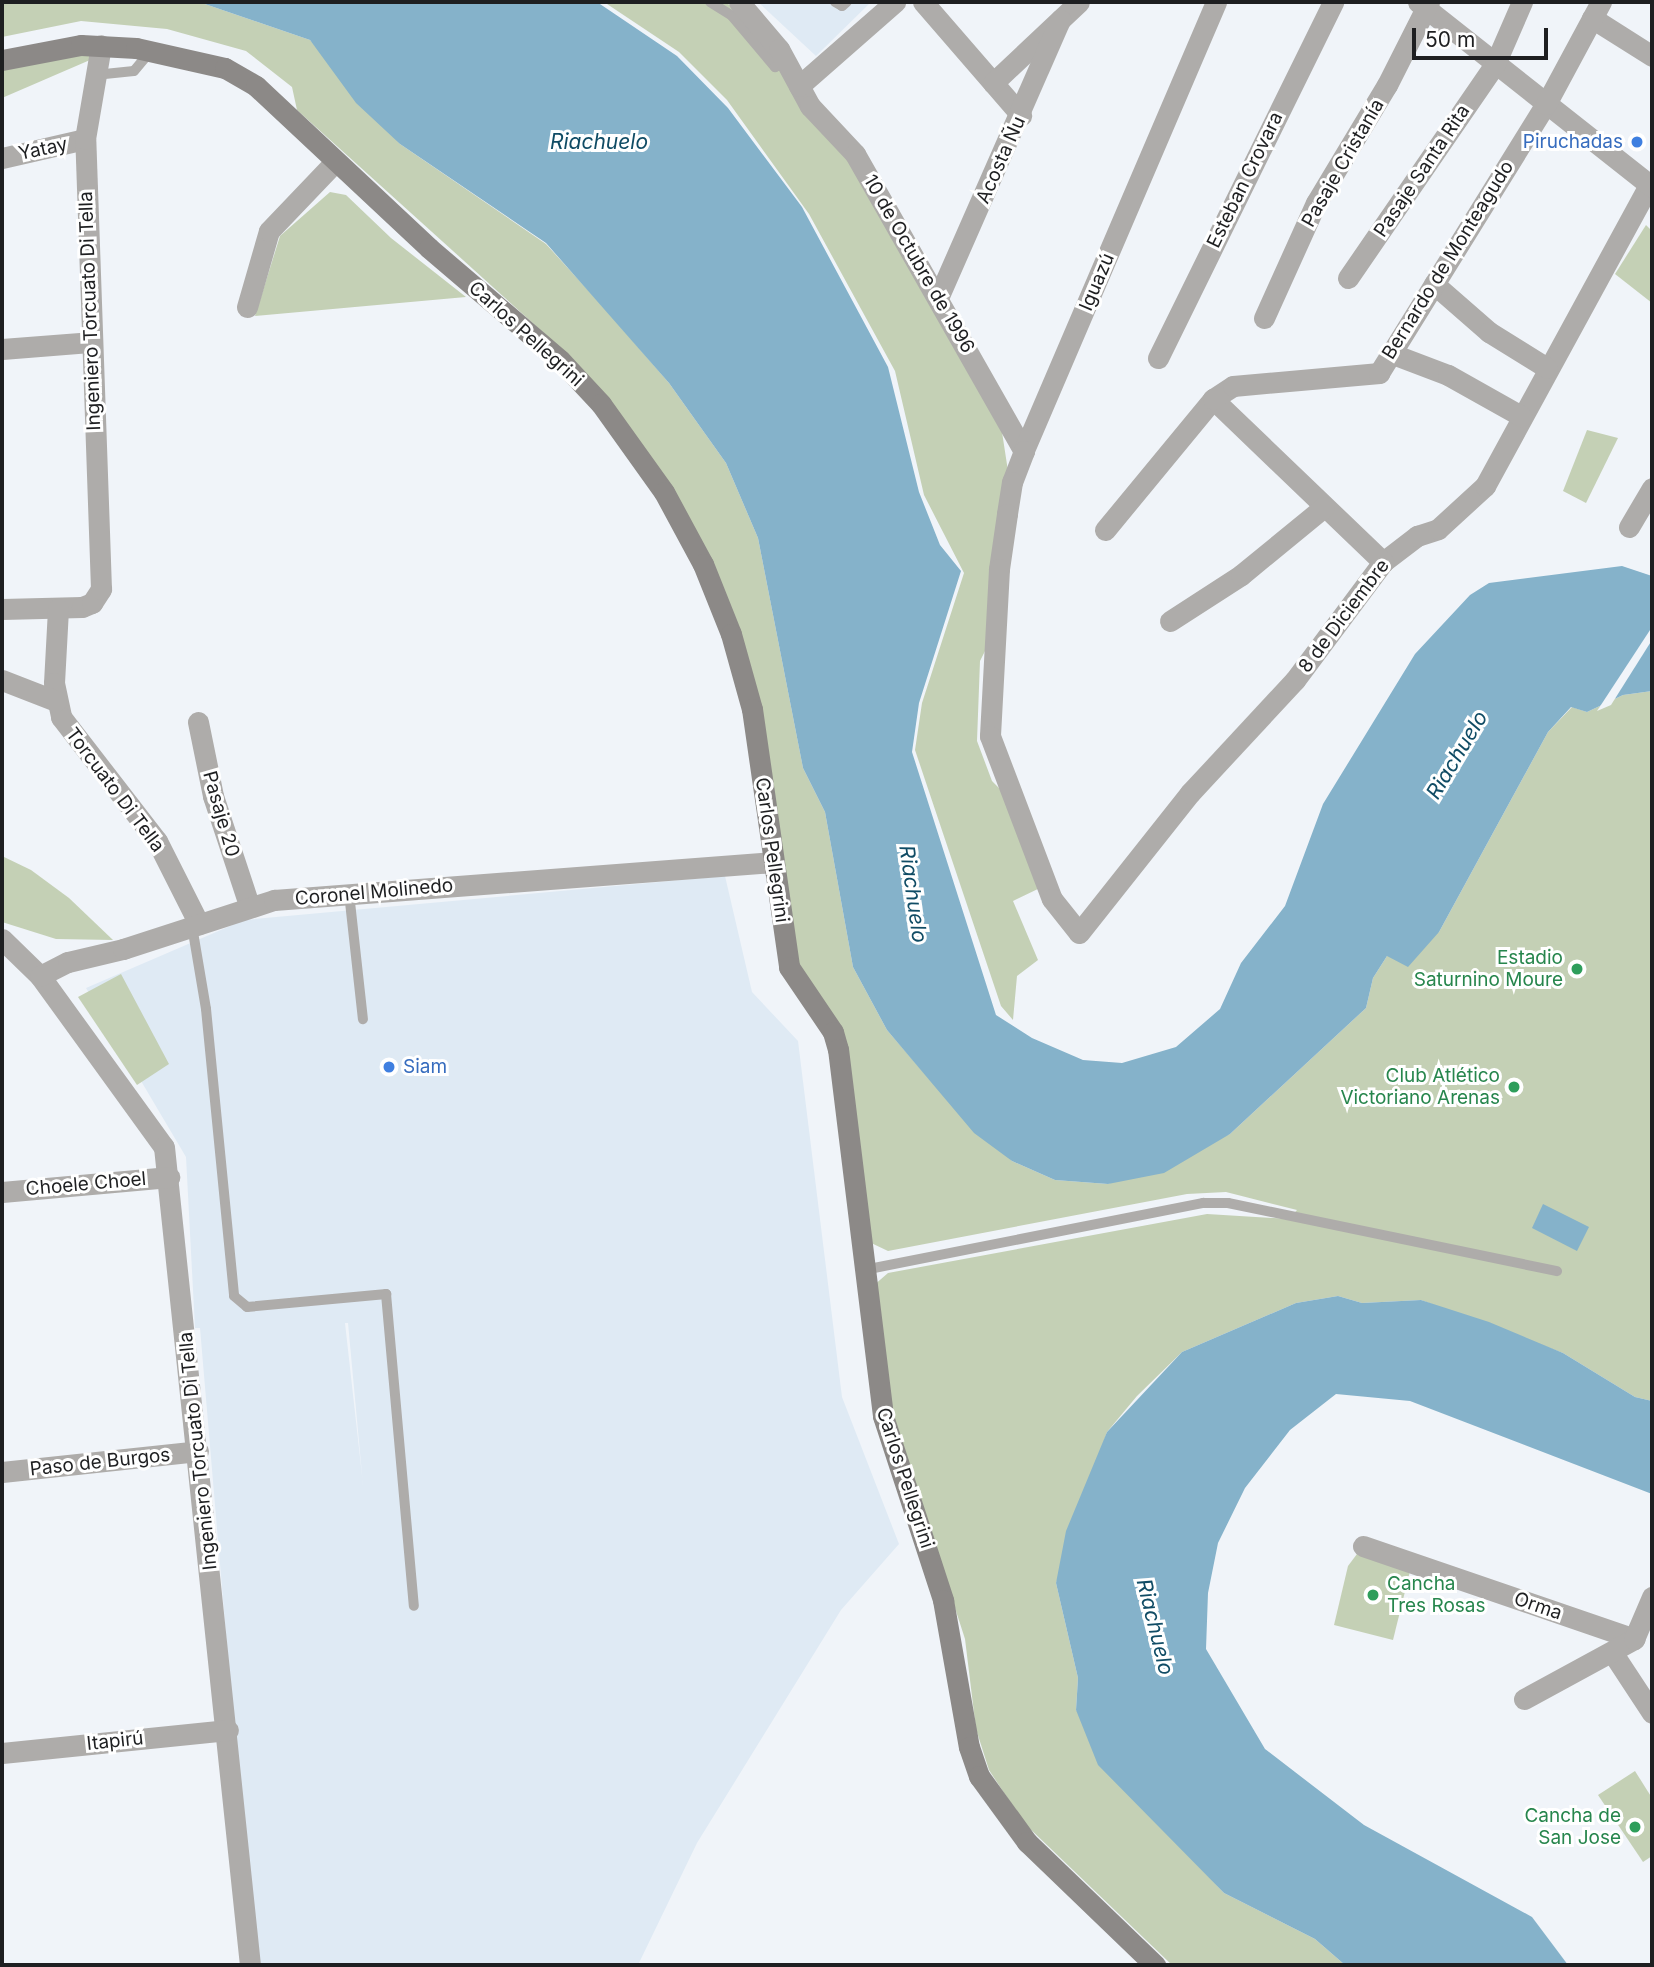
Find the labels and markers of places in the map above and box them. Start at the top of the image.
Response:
place label: Piruchadas [1523,131,1623,153]
marker: Piruchadas [1629,134,1645,150]
place label: Estadio Saturnino Moure [1414,947,1563,991]
marker: Estadio Saturnino Moure [1569,961,1585,977]
place label: Siam [403,1056,447,1078]
marker: Siam [381,1059,397,1075]
place label: Club Atlético Victoriano Arenas [1340,1065,1500,1109]
marker: Club Atlético Victoriano Arenas [1506,1079,1522,1095]
place label: Cancha Tres Rosas [1387,1573,1486,1617]
marker: Cancha Tres Rosas [1365,1587,1381,1603]
place label: Cancha de San Jose [1524,1805,1621,1849]
marker: Cancha de San Jose [1627,1819,1643,1835]

